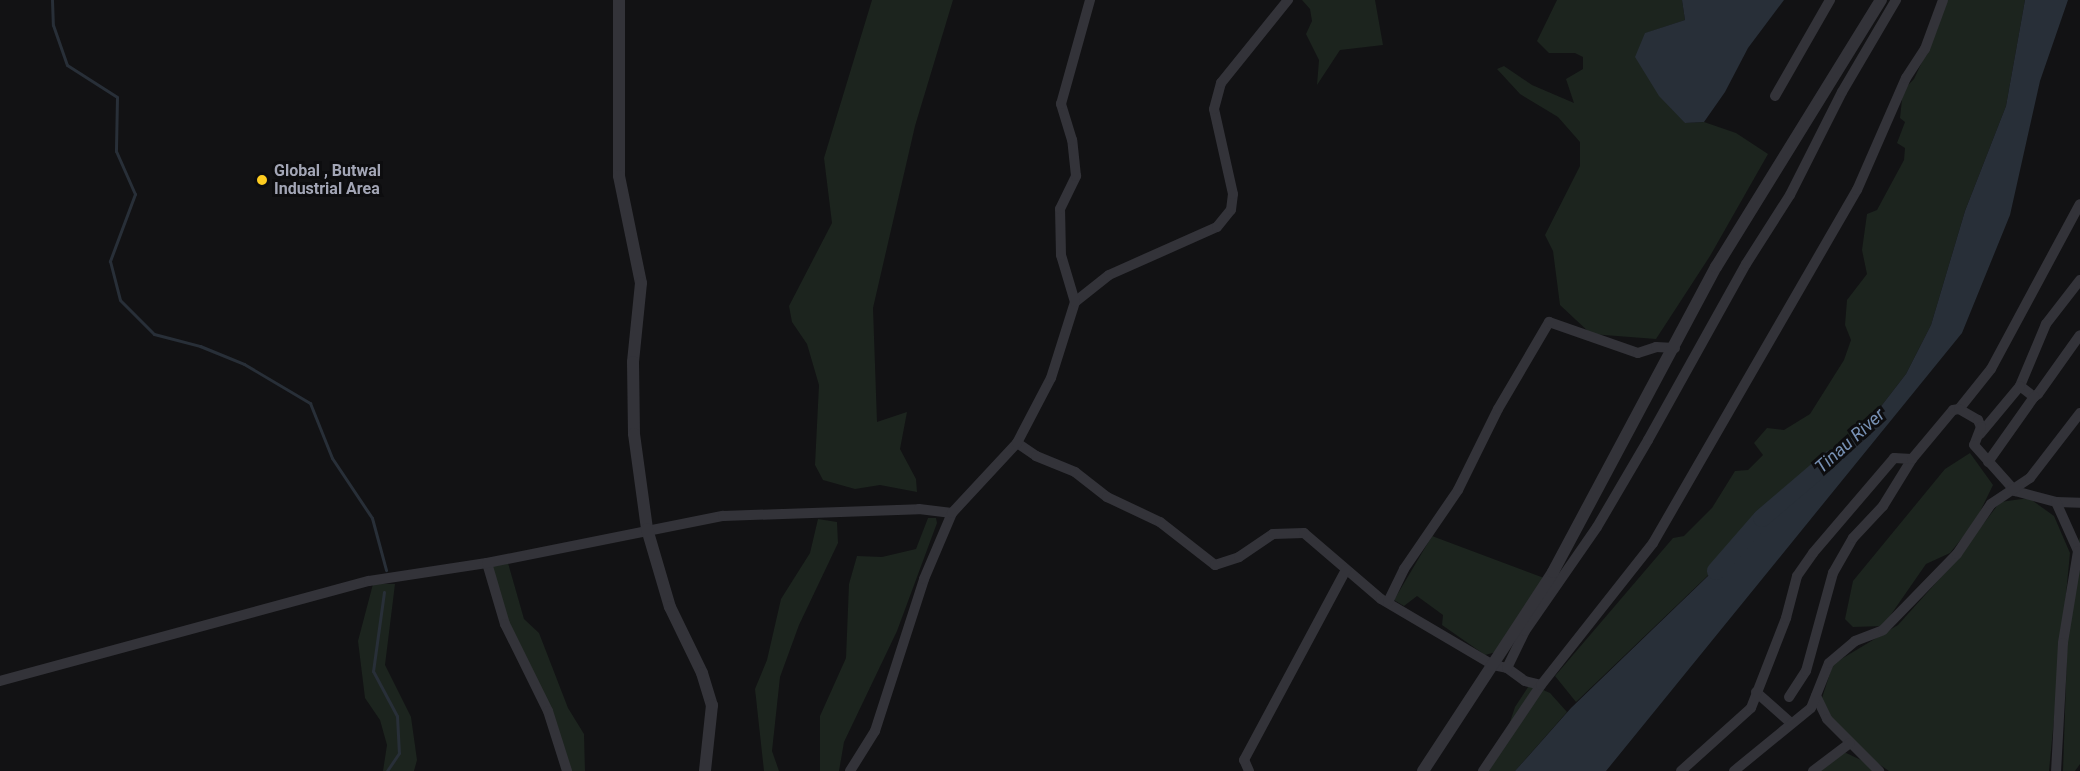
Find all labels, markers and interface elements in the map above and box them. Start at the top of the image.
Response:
place label: Global , Butwal Industrial Area [274,161,381,199]
marker: Global , Butwal Industrial Area [255,173,269,187]
water label: Tinau River [1811,404,1889,478]

